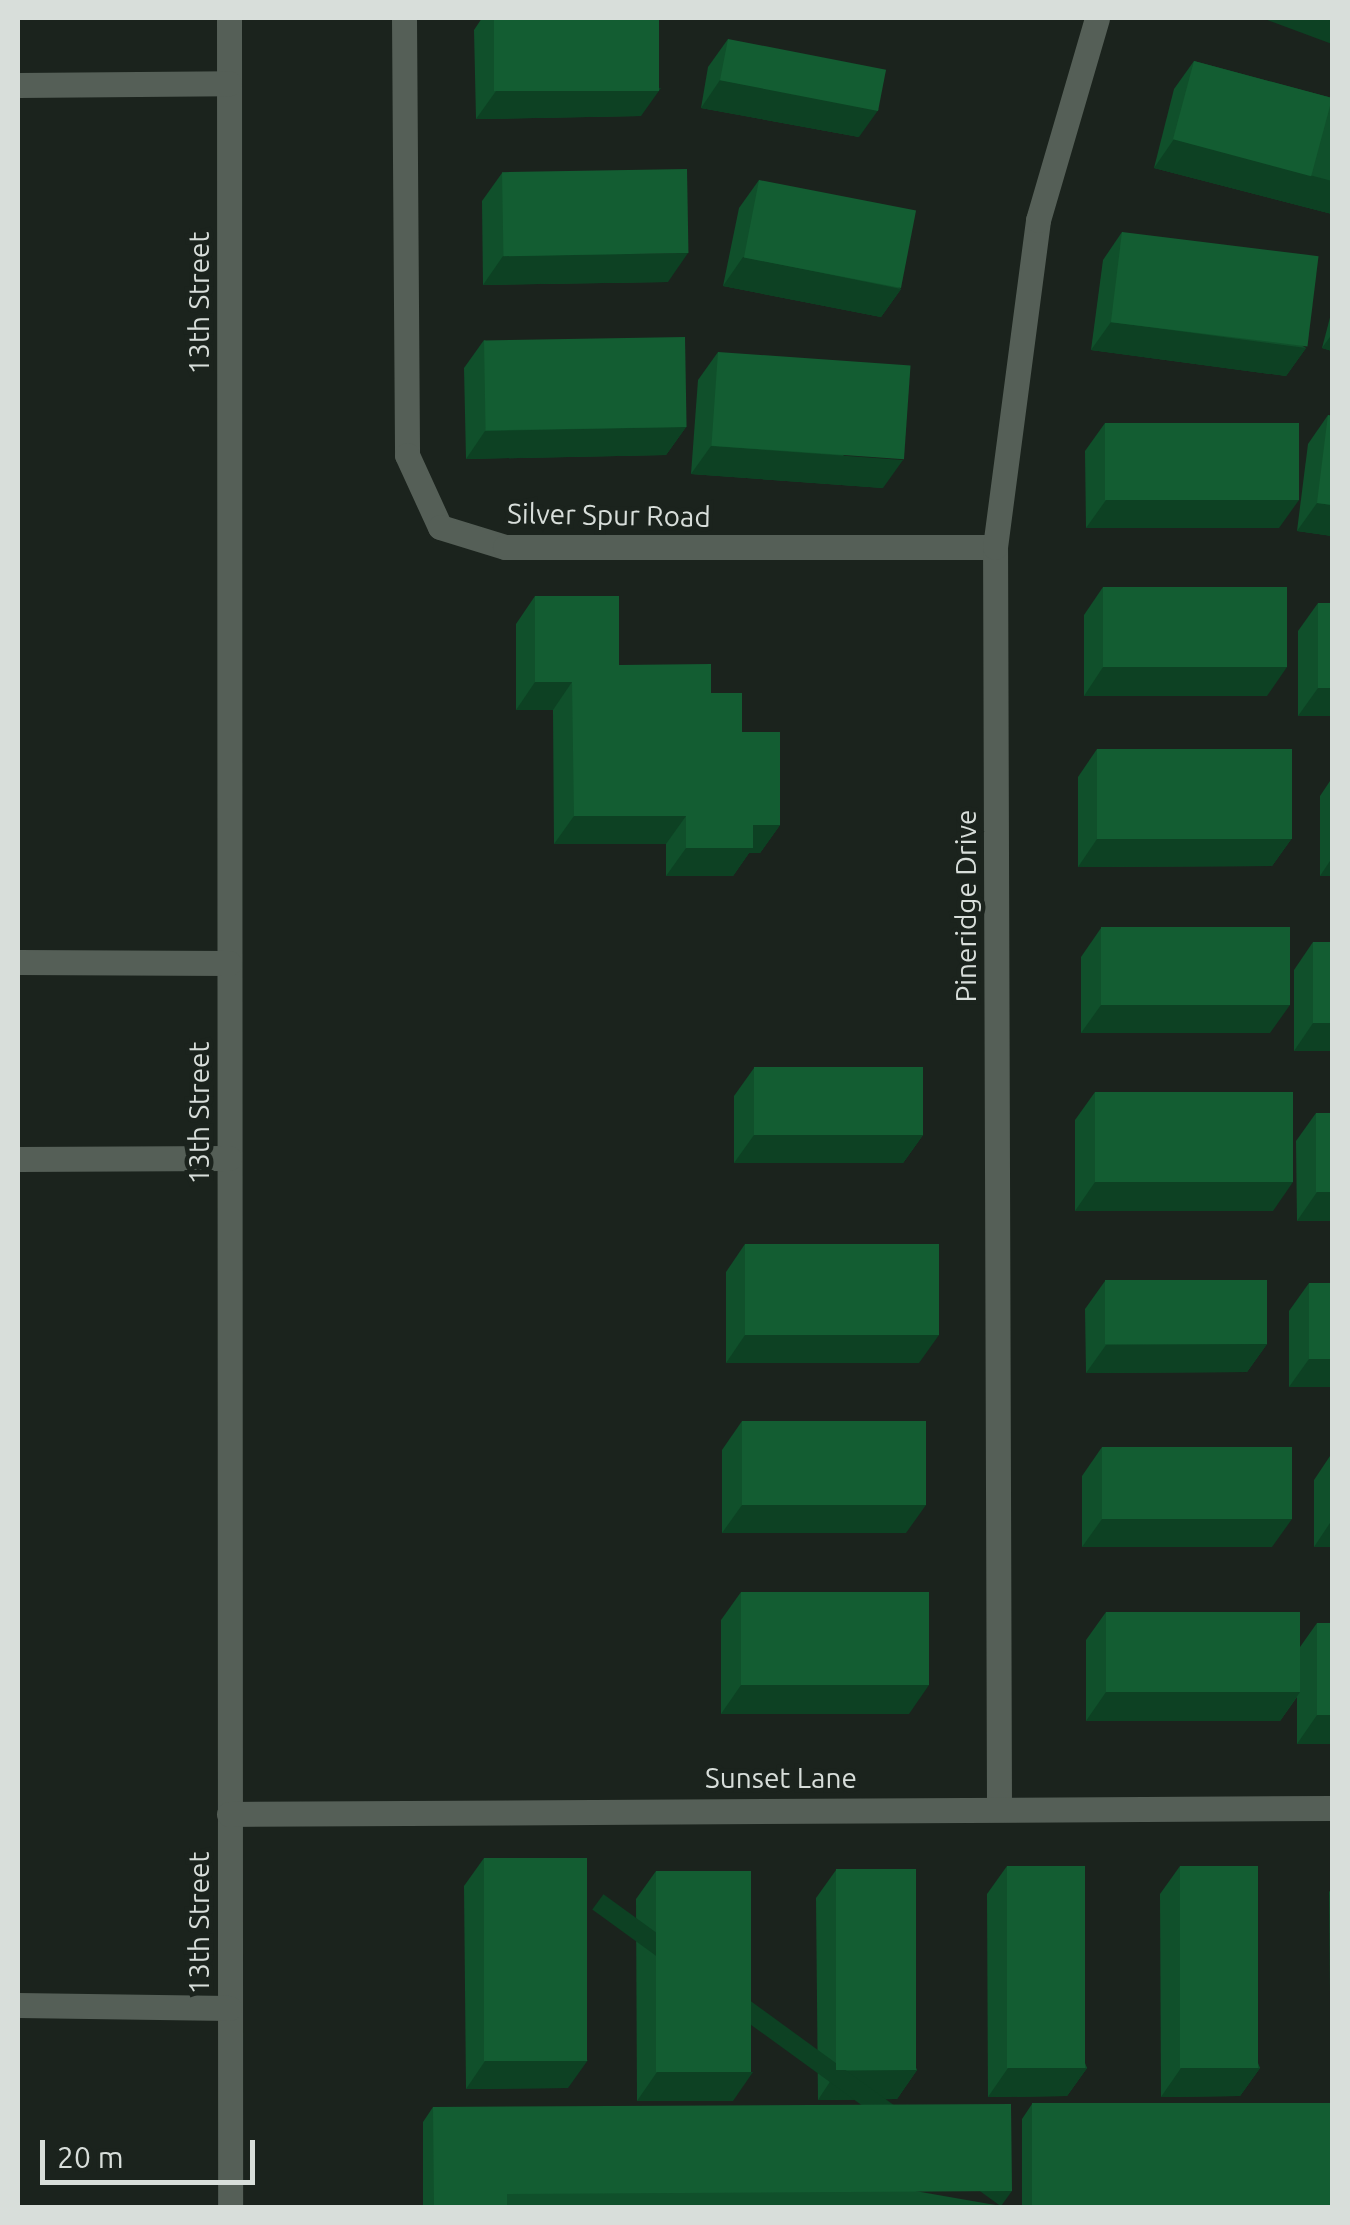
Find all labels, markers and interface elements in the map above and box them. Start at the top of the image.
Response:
street label: 13th Street [182,231,216,375]
street label: Silver Spur Road [507,496,711,534]
street label: Pineridge Drive [949,810,983,1002]
street label: 13th Street [182,1041,216,1185]
street label: Sunset Lane [705,1761,857,1795]
street label: 13th Street [182,1851,216,1995]
scale bar [45,2120,260,2182]
text: 20 m [57,2140,124,2174]

